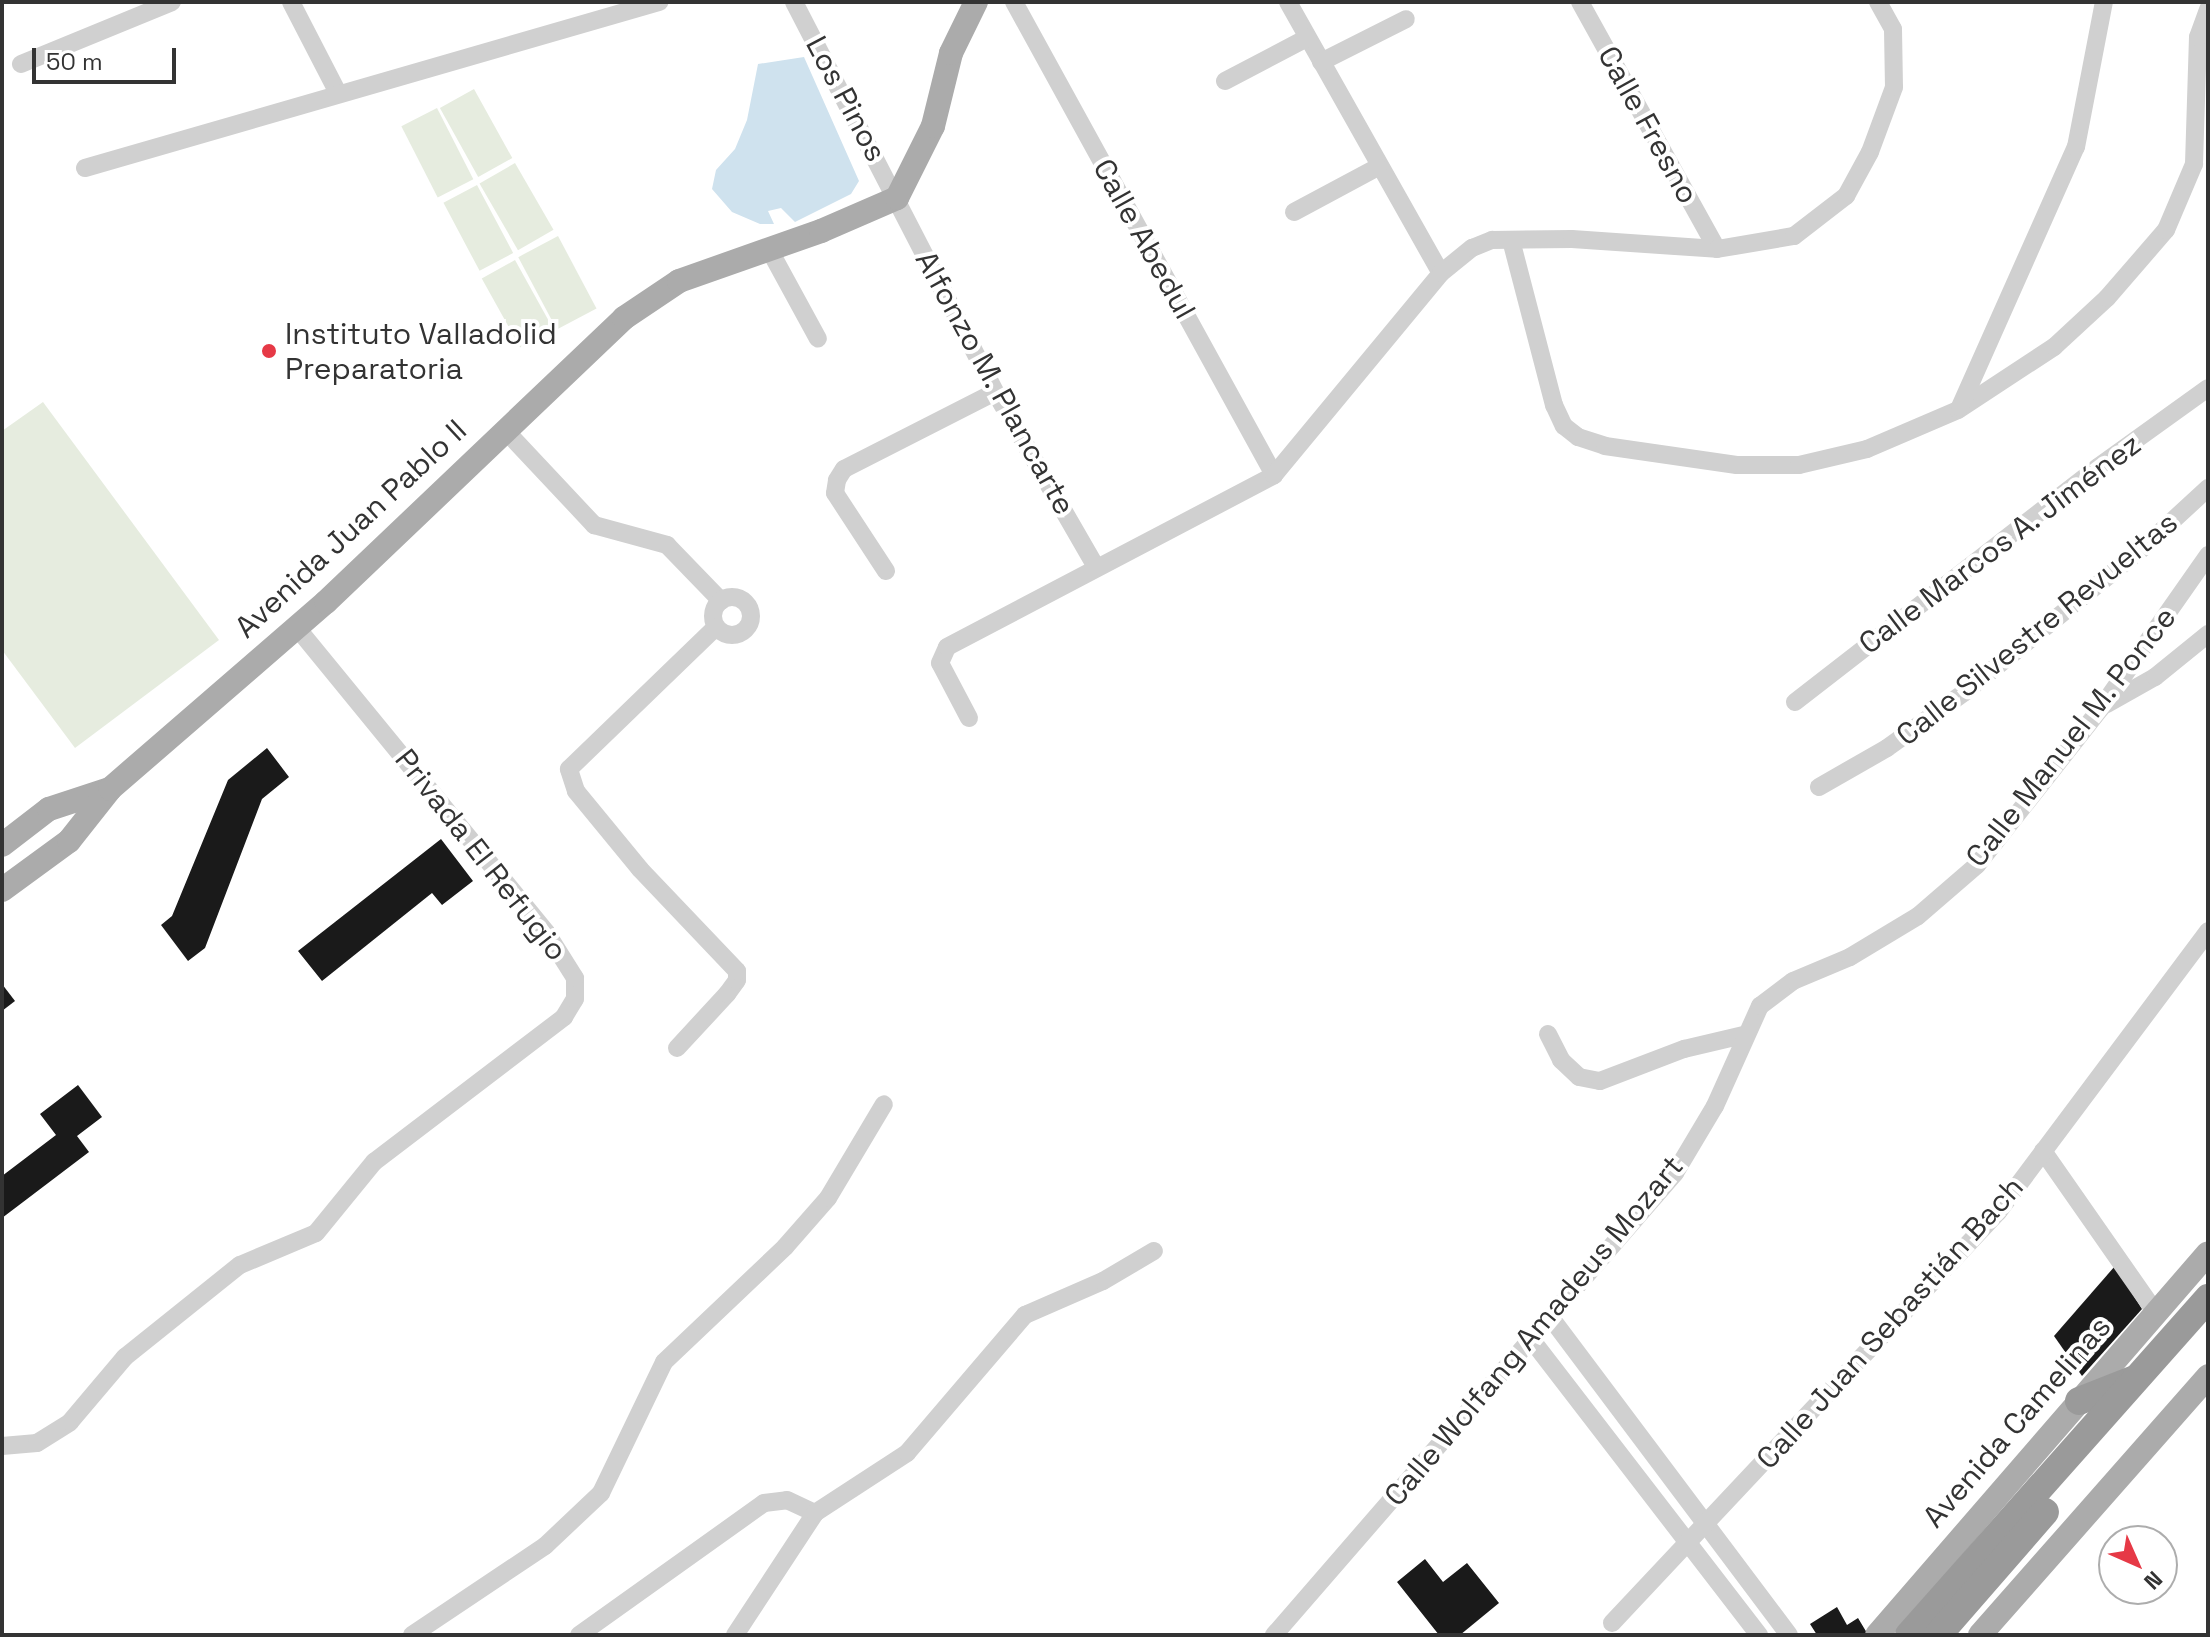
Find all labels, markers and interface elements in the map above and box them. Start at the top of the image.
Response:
street label: Los Pinos [798,30,894,168]
scale bar [36,32,180,82]
street label: Calle Fresno [1590,40,1706,210]
text: 50 m [46,46,103,77]
street label: Calle Abedul [1085,153,1203,325]
street label: Alfonzo M. Plancarte [907,244,1083,522]
place label: Instituto Valladolid Preparatoria [285,316,557,386]
marker: Instituto Valladolid Preparatoria [260,342,278,360]
street label: Avenida Juan Pablo II [228,413,474,645]
street label: Calle Marcos A. Jiménez [1851,426,2149,662]
street label: Calle Silvestre Revueltas [1889,505,2185,753]
street label: Calle Manuel M. Ponce [1958,600,2184,874]
street label: Privada El Refugio [387,742,575,968]
street label: Calle Wolfang Amadeus Mozart [1377,1148,1691,1514]
street label: Calle Juan Sebastián Bach [1749,1169,2031,1477]
street label: Avenida Camelinas [1916,1309,2118,1535]
north arrow [2098,1525,2178,1605]
text: N [2138,1565,2169,1596]

